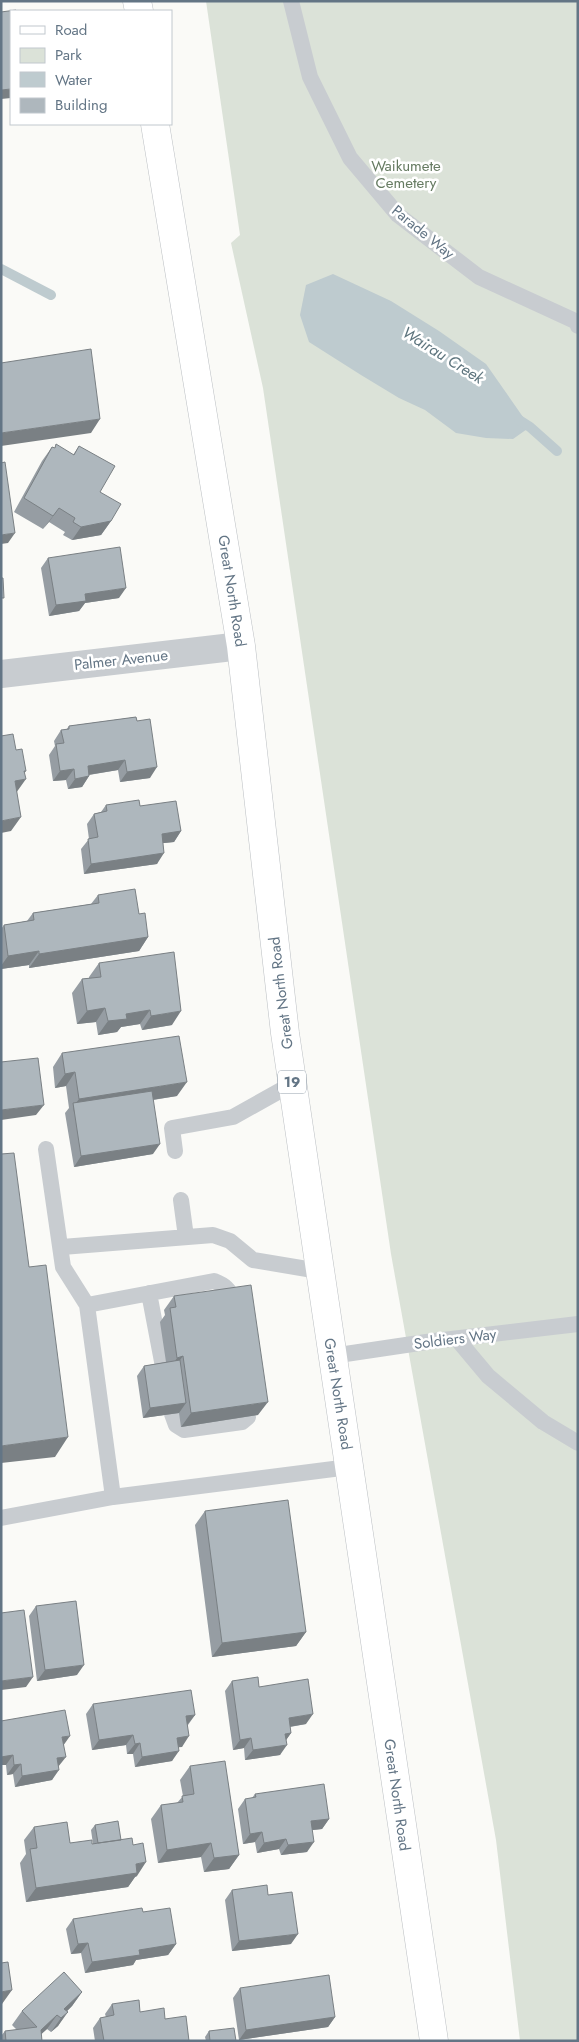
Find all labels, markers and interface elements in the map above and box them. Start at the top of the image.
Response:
legend [10,10,172,125]
text: Road [55,19,87,41]
text: Park [55,44,82,66]
text: Water [55,69,93,91]
text: Building [55,94,107,116]
park label: Waikumete Cemetery [371,155,441,194]
street label: Parade Way [387,200,459,264]
water label: Wairau Creek [398,321,489,390]
street label: Great North Road [212,534,252,648]
street label: Palmer Avenue [73,644,169,676]
street label: Great North Road [263,936,299,1050]
road number: 19 [278,1070,306,1094]
street label: Soldiers Way [413,1323,498,1355]
street label: Great North Road [318,1337,358,1451]
street label: Great North Road [378,1738,416,1852]

